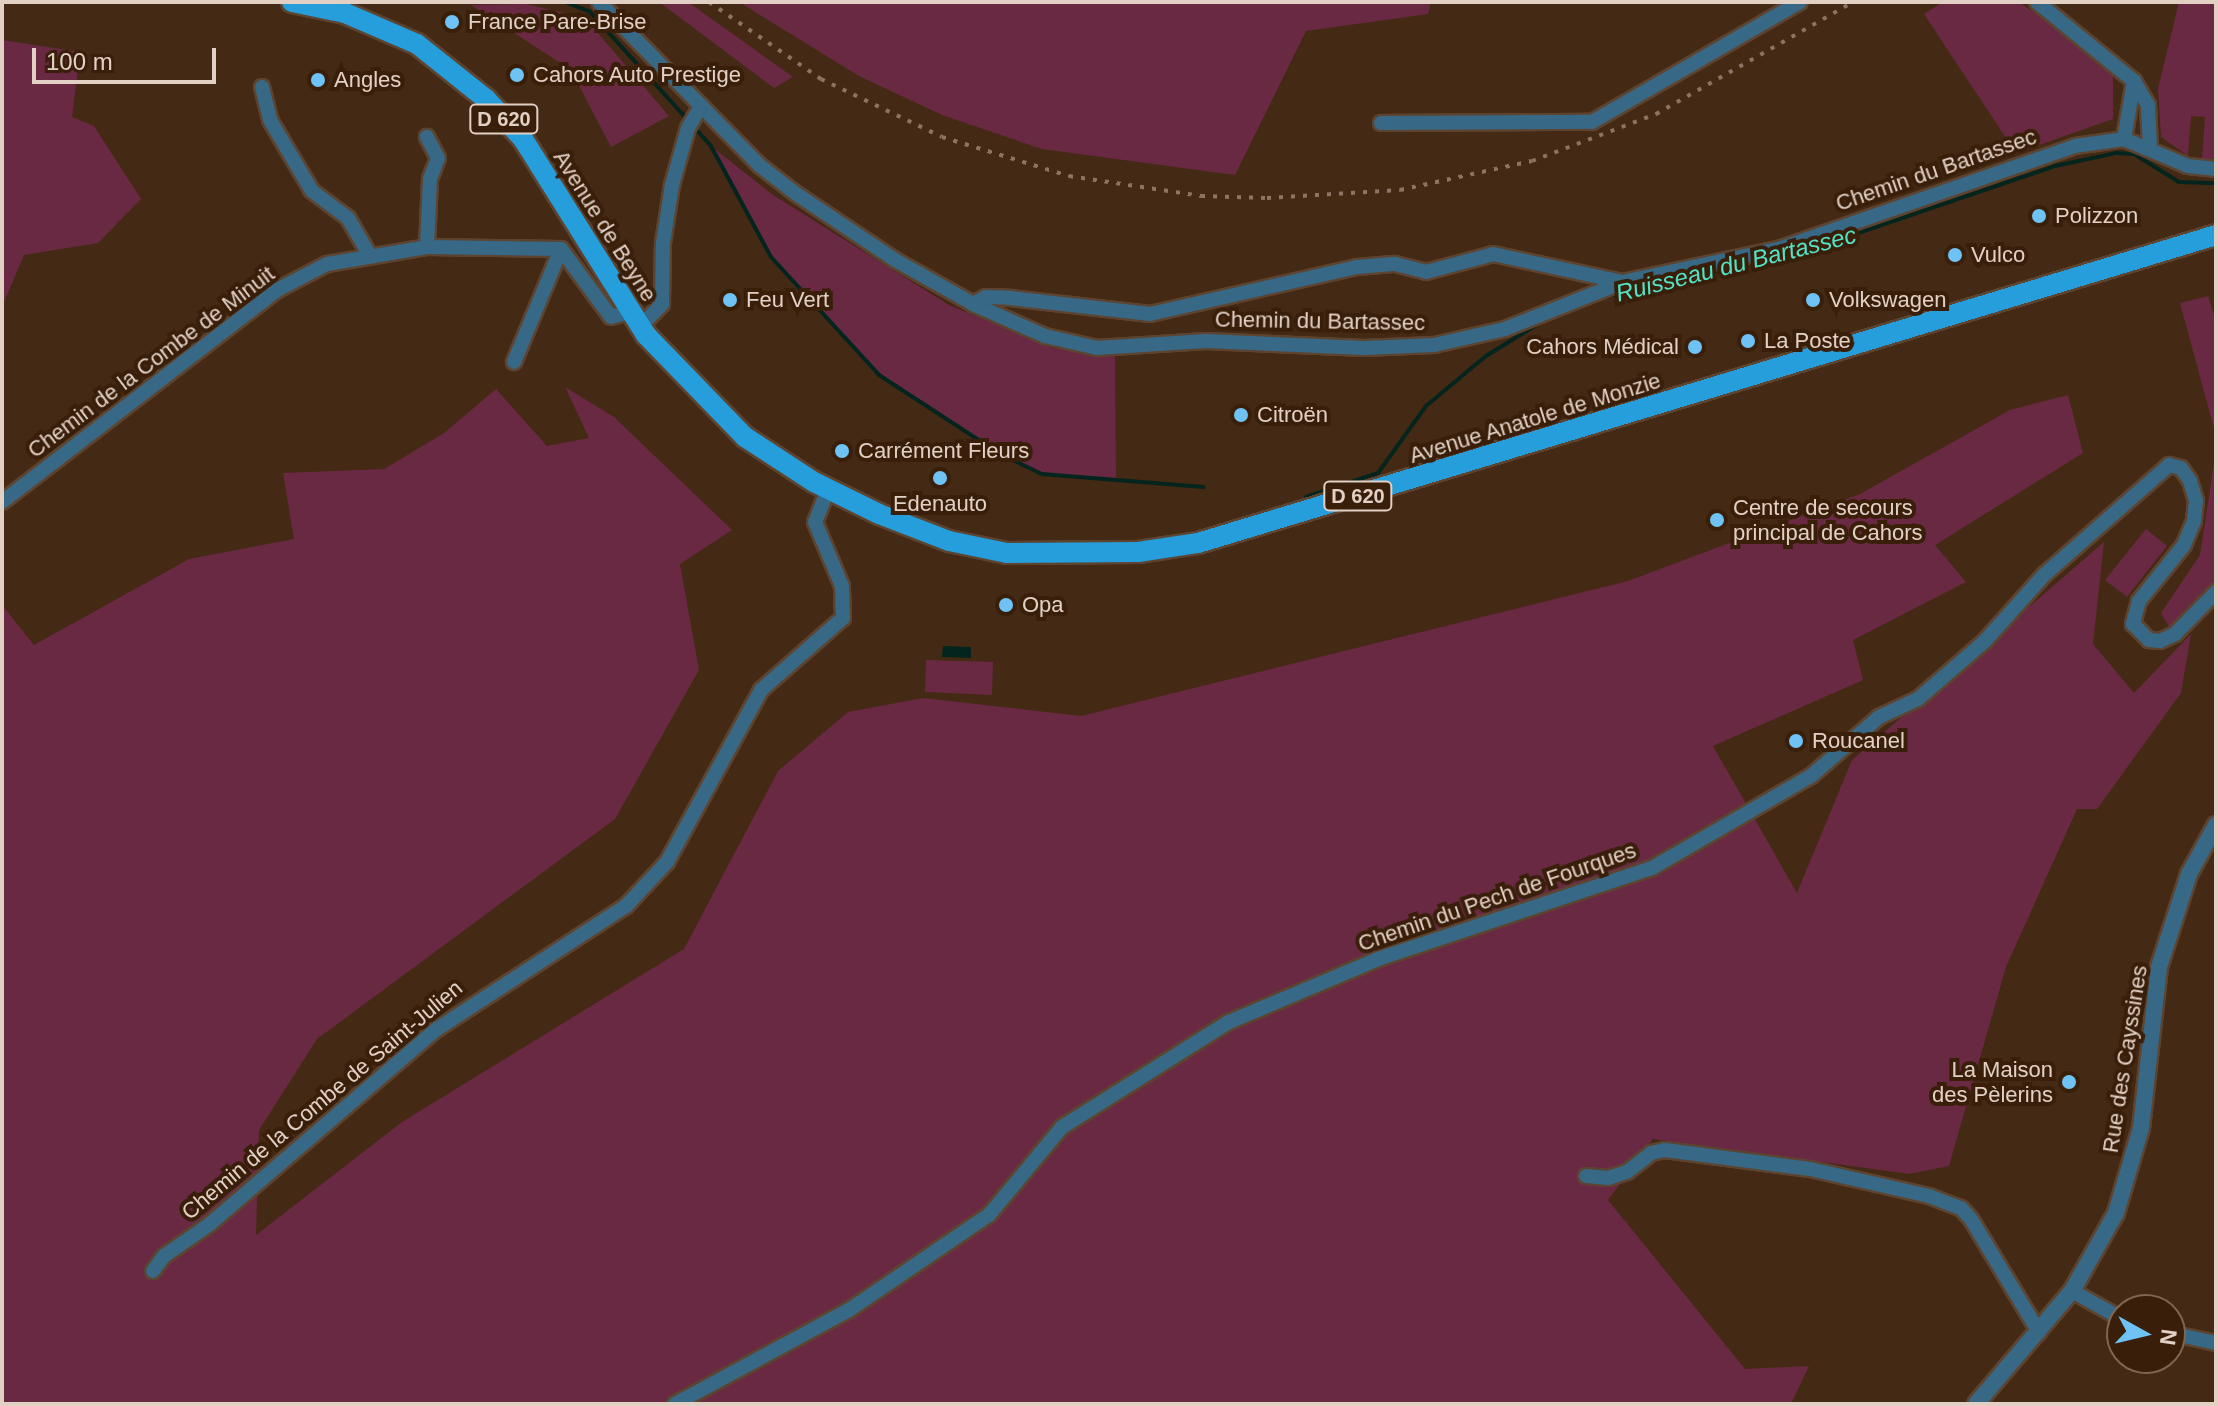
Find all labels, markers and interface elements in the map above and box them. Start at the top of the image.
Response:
place label: France Pare-Brise [468,9,647,35]
marker: France Pare-Brise [443,13,461,31]
scale bar [36,32,220,82]
text: 100 m [46,48,113,75]
place label: Cahors Auto Prestige [533,62,742,88]
marker: Cahors Auto Prestige [508,66,526,84]
place label: Angles [334,67,401,93]
marker: Angles [309,71,327,89]
road number: D 620 [468,103,540,135]
street label: Chemin du Bartassec [1832,123,2040,217]
street label: Avenue de Beyne [548,146,662,306]
place label: Polizzon [2055,203,2138,229]
marker: Polizzon [2030,207,2048,225]
water label: Ruisseau du Bartassec [1613,220,1859,308]
place label: Vulco [1971,242,2025,268]
marker: Vulco [1946,246,1964,264]
street label: Chemin de la Combe de Minuit [22,261,280,463]
place label: Feu Vert [746,287,829,313]
place label: Volkswagen [1829,287,1946,313]
marker: Feu Vert [721,291,739,309]
marker: Volkswagen [1804,291,1822,309]
street label: Chemin du Bartassec [1215,306,1425,336]
place label: La Poste [1764,328,1851,354]
marker: La Poste [1739,332,1757,350]
place label: Cahors Médical [1526,334,1679,360]
marker: Cahors Médical [1686,338,1704,356]
street label: Avenue Anatole de Monzie [1406,367,1664,469]
place label: Citroën [1257,402,1328,428]
marker: Citroën [1232,406,1250,424]
place label: Carrément Fleurs [858,438,1029,464]
marker: Carrément Fleurs [833,442,851,460]
marker: Edenauto [931,469,949,487]
road number: D 620 [1322,480,1394,512]
place label: Edenauto [893,491,987,517]
place label: Centre de secours principal de Cahors [1733,494,1923,546]
marker: Centre de secours principal de Cahors [1708,511,1726,529]
place label: Opa [1022,592,1064,618]
marker: Opa [997,596,1015,614]
place label: Roucanel [1812,728,1905,754]
marker: Roucanel [1787,732,1805,750]
street label: Chemin du Pech de Fourques [1355,837,1639,957]
street label: Rue des Cayssines [2097,963,2153,1155]
street label: Chemin de la Combe de Saint-Julien [176,975,468,1225]
place label: La Maison des Pèlerins [1932,1056,2053,1108]
marker: La Maison des Pèlerins [2060,1073,2078,1091]
north arrow [2106,1294,2186,1374]
text: N [2155,1328,2182,1347]

